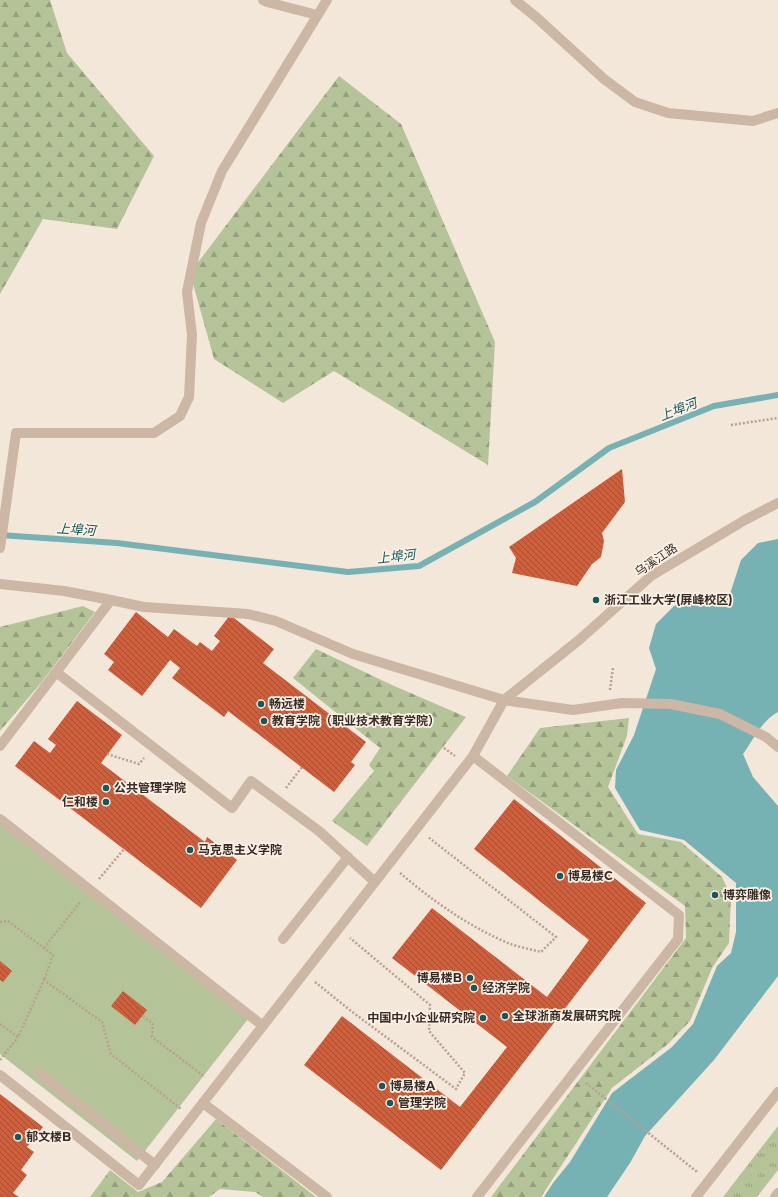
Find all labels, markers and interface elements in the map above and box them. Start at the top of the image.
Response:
water label: 上埠河 [657,393,702,423]
water label: 上埠河 [56,520,99,539]
street label: 乌溪江路 [632,540,680,579]
water label: 上埠河 [376,545,419,566]
place label: 浙江工业大学(屏峰校区) [604,592,733,607]
marker: 浙江工业大学(屏峰校区) [591,595,601,605]
place label: 畅远楼 [269,696,305,711]
marker: 畅远楼 [256,699,266,709]
place label: 教育学院（职业技术教育学院） [272,713,440,728]
marker: 教育学院（职业技术教育学院） [259,716,269,726]
place label: 公共管理学院 [114,780,186,795]
marker: 公共管理学院 [101,783,111,793]
place label: 仁和楼 [62,794,98,809]
marker: 仁和楼 [101,797,111,807]
place label: 马克思主义学院 [198,842,282,857]
marker: 马克思主义学院 [185,845,195,855]
place label: 博易楼C [568,868,613,883]
marker: 博易楼C [555,871,565,881]
place label: 博弈雕像 [723,887,771,902]
marker: 博弈雕像 [710,890,720,900]
place label: 博易楼B [417,970,462,985]
marker: 博易楼B [465,973,475,983]
place label: 经济学院 [482,980,530,995]
marker: 经济学院 [469,983,479,993]
place label: 全球浙商发展研究院 [513,1008,621,1023]
place label: 中国中小企业研究院 [367,1010,475,1025]
marker: 全球浙商发展研究院 [500,1011,510,1021]
marker: 中国中小企业研究院 [478,1013,488,1023]
place label: 博易楼A [390,1078,436,1093]
marker: 博易楼A [377,1081,387,1091]
place label: 管理学院 [398,1095,446,1110]
marker: 管理学院 [385,1098,395,1108]
place label: 郁文楼B [26,1129,71,1144]
marker: 郁文楼B [13,1132,23,1142]

